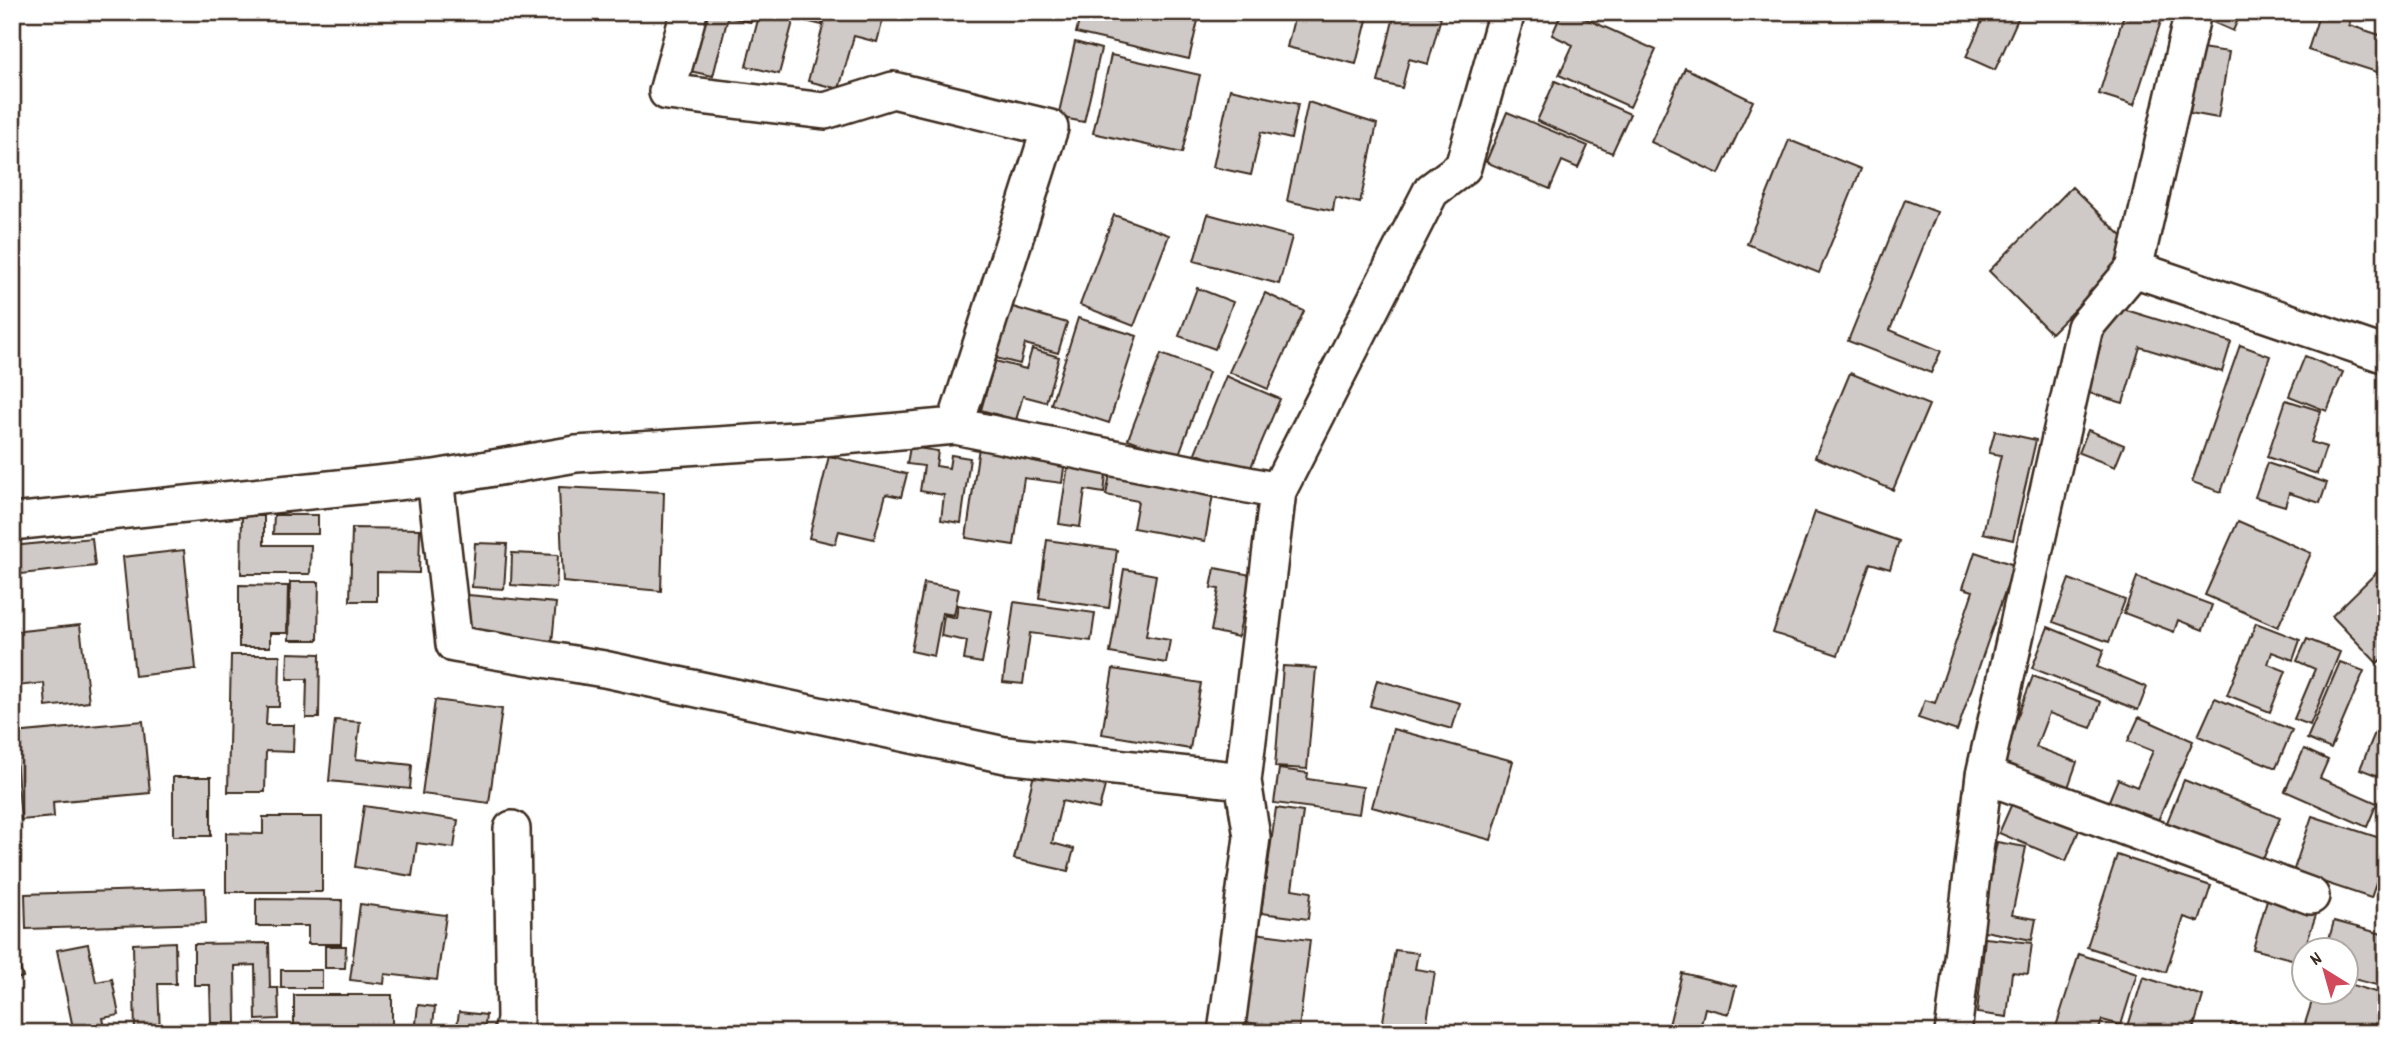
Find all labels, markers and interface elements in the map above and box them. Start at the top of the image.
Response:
north arrow [2290,936,2360,1006]
text: N [2305,947,2329,974]

